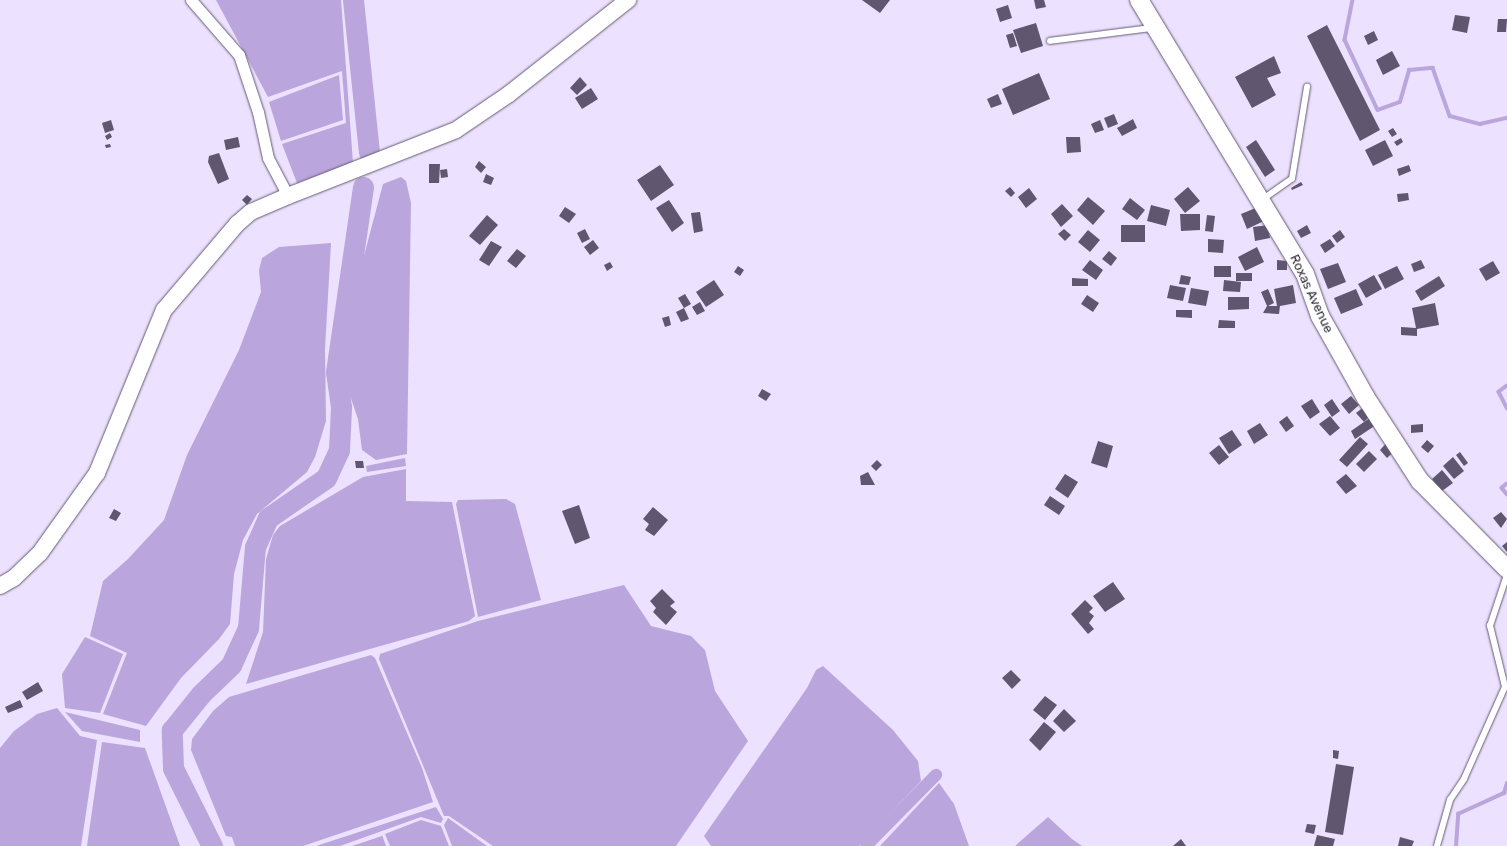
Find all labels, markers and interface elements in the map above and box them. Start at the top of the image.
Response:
street label: Roxas Avenue [1286,252,1336,336]

